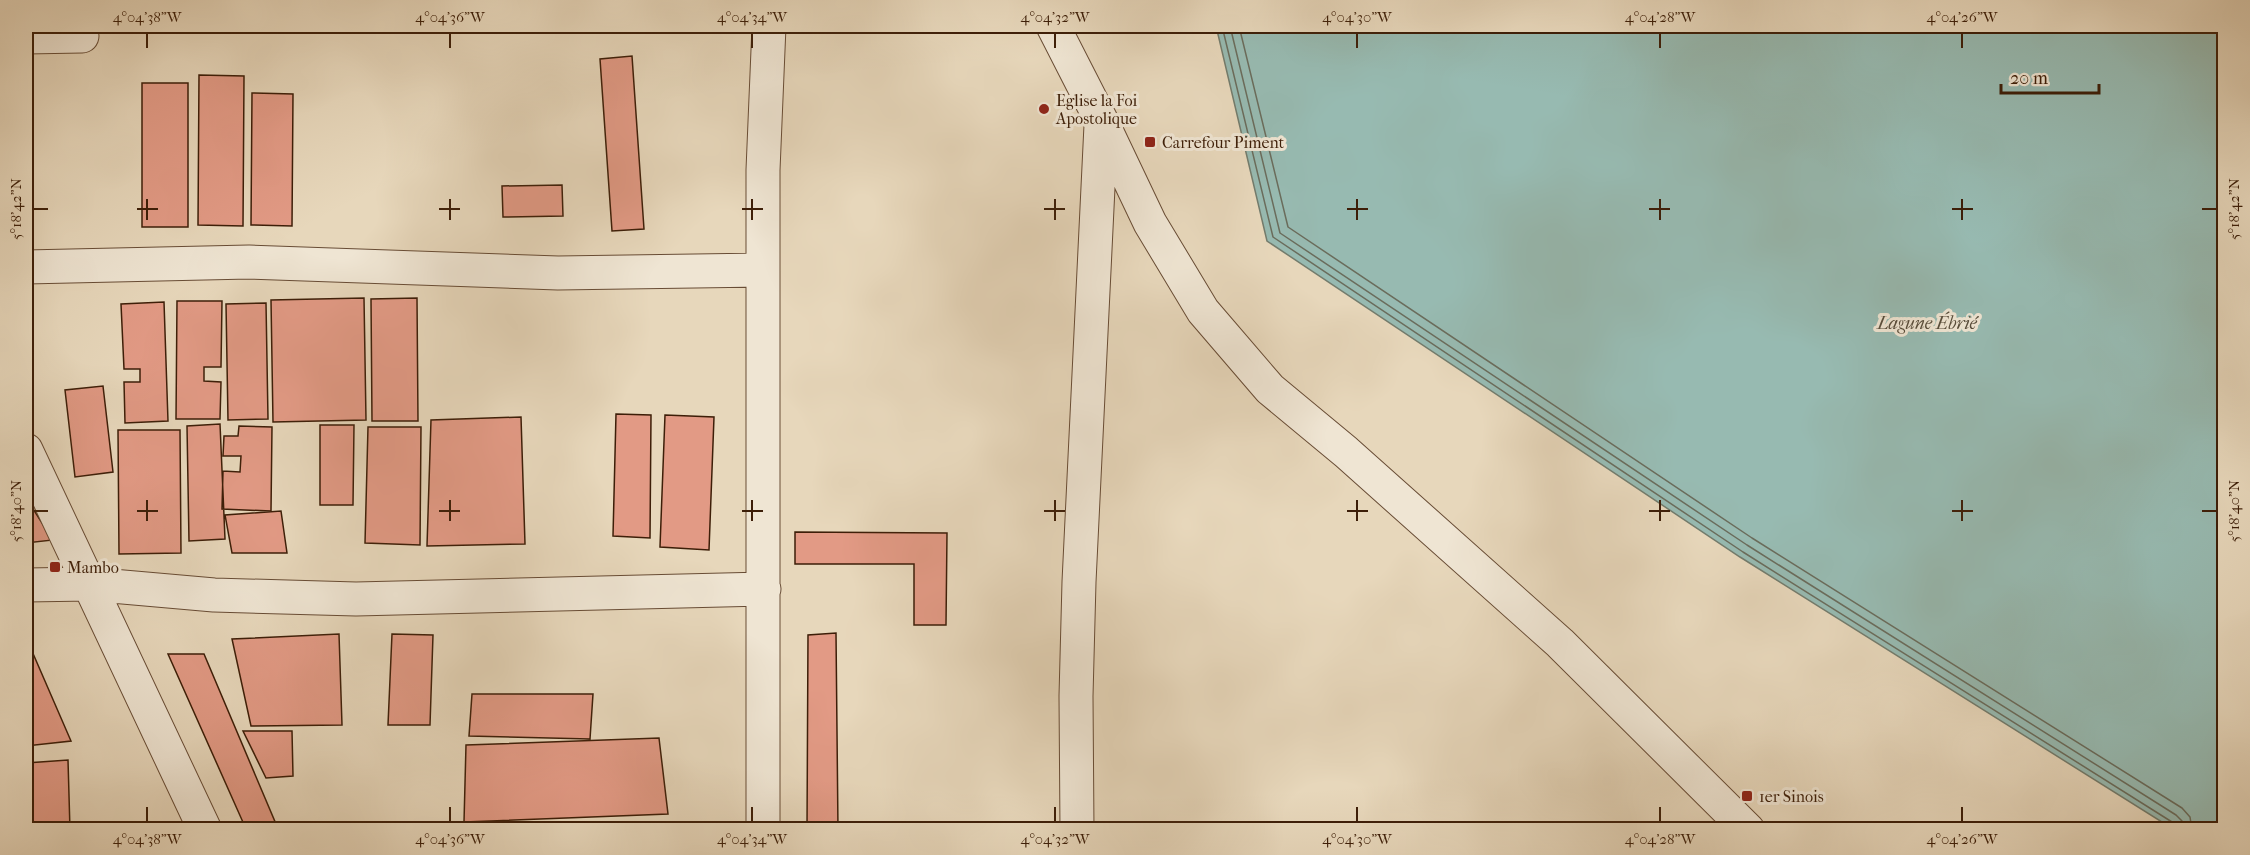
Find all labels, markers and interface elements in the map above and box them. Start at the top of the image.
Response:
text: 4°04'38"W [113,8,183,26]
text: 4°04'36"W [415,8,486,26]
text: 4°04'34"W [717,8,788,26]
text: 4°04'32"W [1021,8,1091,26]
text: 4°04'30"W [1322,8,1393,26]
text: 4°04'28"W [1625,8,1696,26]
text: 4°04'26"W [1927,8,1999,26]
scale bar [2001,57,2098,95]
text: 20 m [2010,68,2048,89]
place label: Eglise la Foi Apostolique [1055,91,1137,128]
marker: Eglise la Foi Apostolique [1037,102,1051,116]
place label: Carrefour Piment [1162,133,1285,152]
marker: Carrefour Piment [1143,135,1157,149]
text: 5°18'42"N [7,177,25,240]
text: 5°18'42"N [2225,177,2243,240]
water label: Lagune Ébrié [1875,311,1980,334]
text: 5°18'40"N [7,479,25,542]
text: 5°18'40"N [2225,479,2243,542]
place label: Mambo [67,558,119,577]
marker: Mambo [48,560,62,574]
place label: 1er Sinois [1759,787,1824,806]
marker: 1er Sinois [1740,789,1754,803]
text: 4°04'38"W [113,830,183,848]
text: 4°04'36"W [415,830,486,848]
text: 4°04'34"W [717,830,788,848]
text: 4°04'32"W [1021,830,1091,848]
text: 4°04'30"W [1322,830,1393,848]
text: 4°04'28"W [1625,830,1696,848]
text: 4°04'26"W [1927,830,1999,848]

